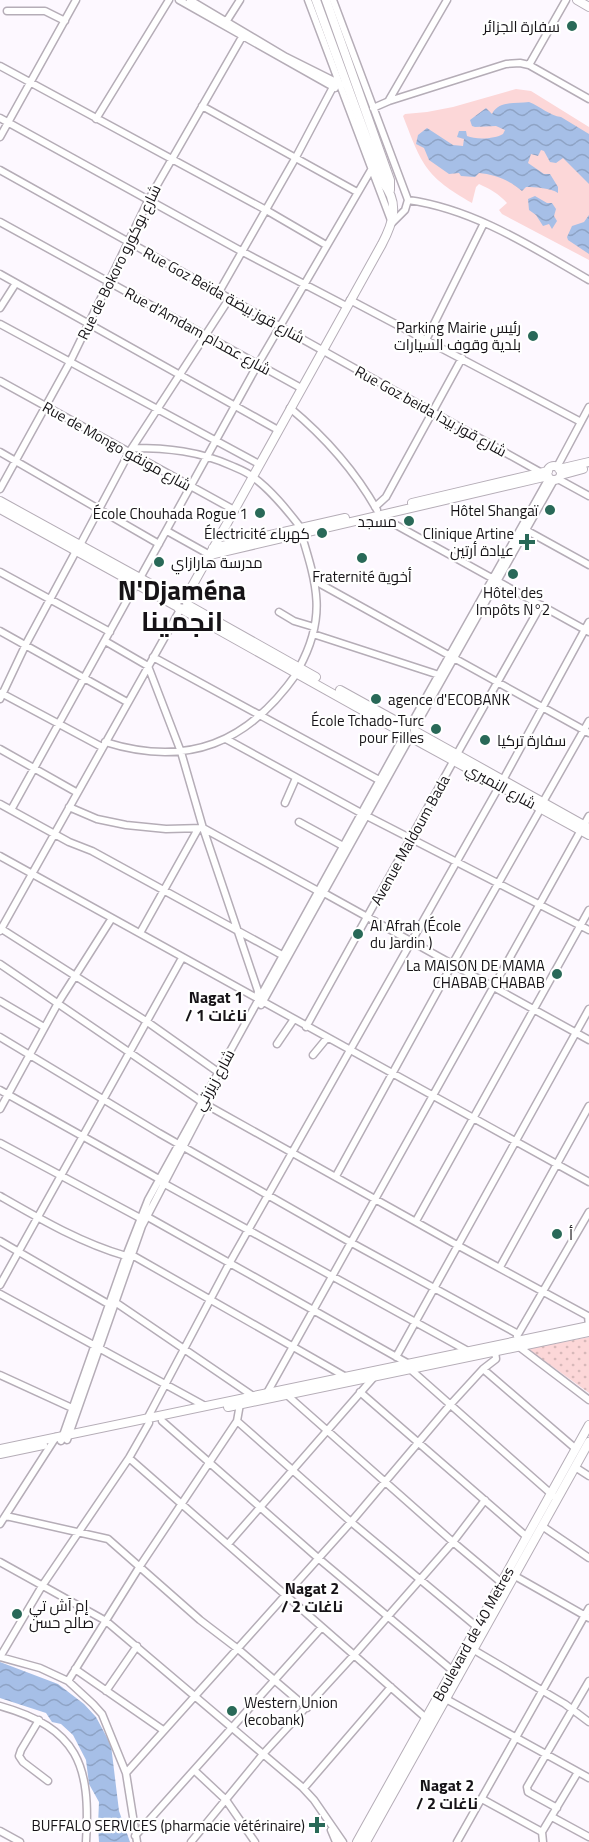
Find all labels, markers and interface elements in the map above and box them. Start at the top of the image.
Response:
place label: سفارة الجزائر [482,15,560,38]
marker: سفارة الجزائر [565,19,579,33]
street label: Rue de Bokoro شارع بوكورو [71,180,167,344]
street label: Rue Goz Beïda شارع قوز بيضة [139,241,309,349]
street label: Rue d'Amdam شارع عمدام [121,281,275,381]
place label: Parking Mairie رئيس بلدية وقوف السيارات [394,316,521,356]
marker: Parking Mairie رئيس بلدية وقوف السيارات [526,329,540,343]
street label: Rue Goz beida شارع قوز بيدا [351,360,511,462]
street label: Rue de Mongo شارع مونقو [38,395,196,497]
place label: Hôtel Shangaï [450,499,539,522]
place label: École Chouhada Rogue 1 [93,502,248,525]
marker: Hôtel Shangaï [543,503,557,517]
marker: École Chouhada Rogue 1 [253,506,267,520]
place label: مسجد [357,510,397,533]
marker: مسجد [402,514,416,528]
place label: Électricité كهرباء [204,522,310,545]
place label: Clinique Artine عيادة أرتين [423,522,514,562]
marker: Électricité كهرباء [315,526,329,540]
marker: Clinique Artine عيادة أرتين [518,533,536,551]
place label: مدرسة هارازاي [171,551,263,575]
marker: Fraternité أخوية [355,551,369,565]
marker: مدرسة هارازاي [152,555,166,569]
place label: Fraternité أخوية [312,565,412,588]
marker: Hôtel des Impôts N°2 [506,567,520,581]
district label: N'Djaména انجمينا [118,569,246,641]
place label: Hôtel des Impôts N°2 [476,581,550,621]
place label: agence d'ECOBANK [388,688,510,711]
marker: agence d'ECOBANK [369,692,383,706]
place label: École Tchado-Turc pour Filles [311,709,424,749]
marker: École Tchado-Turc pour Filles [429,722,443,736]
place label: سفارة تركيا [497,729,566,752]
marker: سفارة تركيا [478,733,492,747]
street label: شارع النميري [461,757,540,816]
street label: Avenue Maldoum Bada [365,770,456,909]
place label: Al Afrah (École du Jardin ) [370,914,461,954]
marker: Al Afrah (École du Jardin ) [351,927,365,941]
place label: La MAISON DE MAMA CHABAB CHABAB [406,954,545,994]
marker: La MAISON DE MAMA CHABAB CHABAB [550,967,564,981]
district label: Nagat 1 / ناغات 1 [185,985,247,1027]
street label: شارع زيزرتي [188,1045,241,1115]
place label: أ [569,1223,573,1246]
marker: أ [550,1227,564,1241]
street label: Boulevard de 40 Metres [426,1563,520,1705]
district label: Nagat 2 / ناغات 2 [281,1576,343,1618]
place label: إم آش تي صالح حسن [29,1594,94,1634]
marker: إم آش تي صالح حسن [10,1607,24,1621]
place label: Western Union (ecobank) [244,1691,338,1731]
marker: Western Union (ecobank) [225,1704,239,1718]
district label: Nagat 2 / ناغات 2 [416,1773,478,1815]
place label: BUFFALO SERVICES (pharmacie vétérinaire) [31,1814,305,1837]
marker: BUFFALO SERVICES (pharmacie vétérinaire) [310,1818,324,1832]

